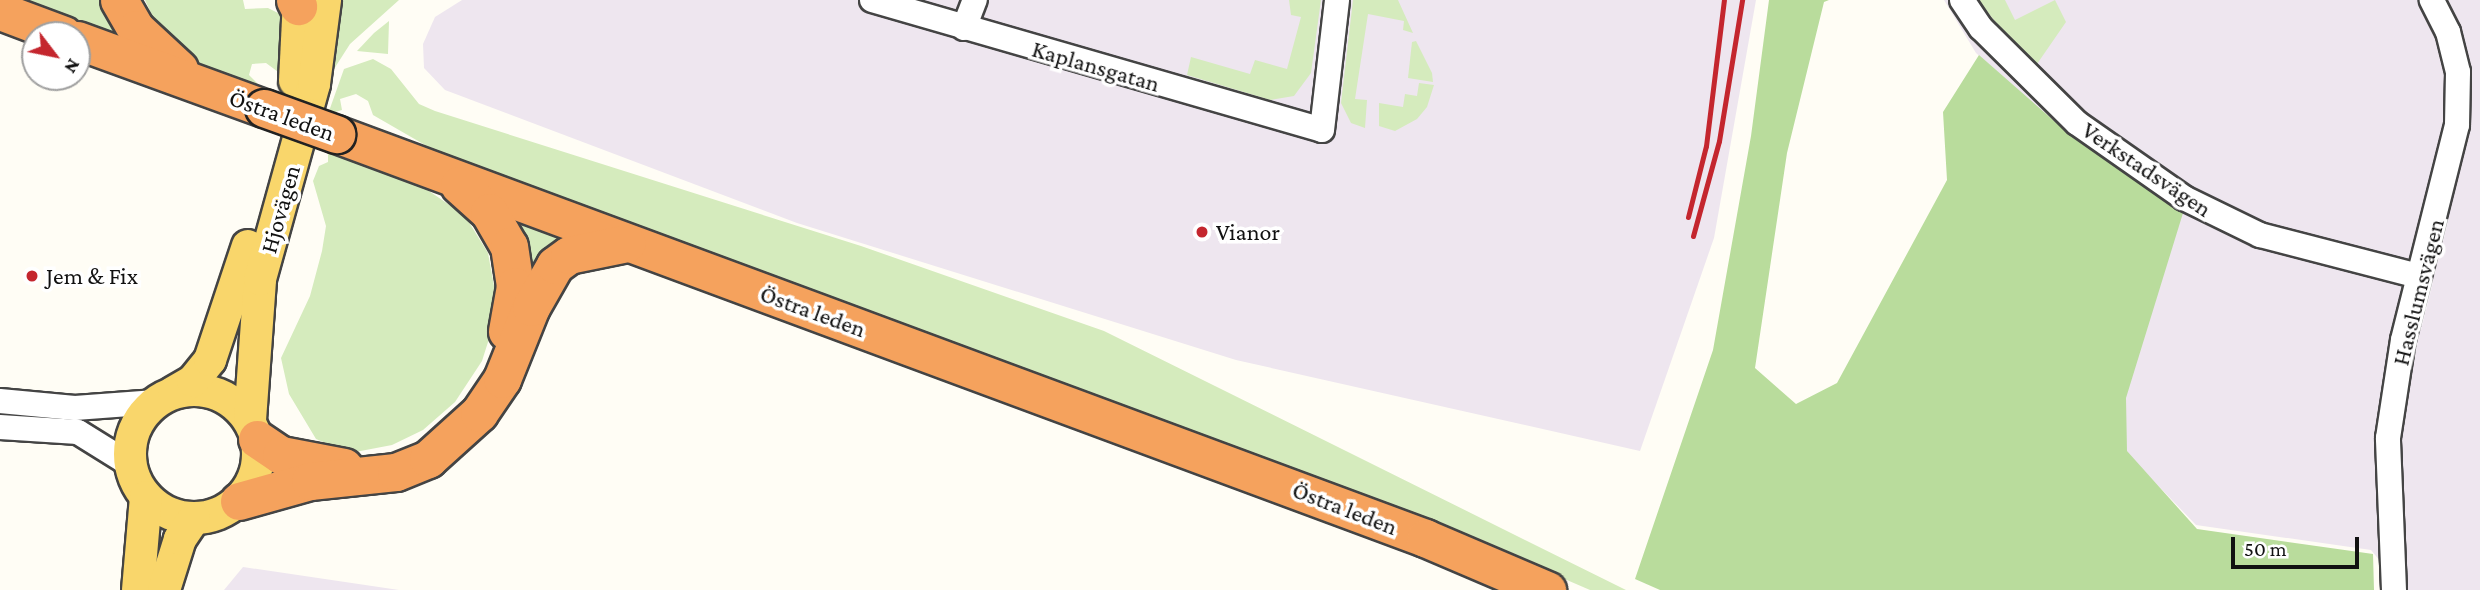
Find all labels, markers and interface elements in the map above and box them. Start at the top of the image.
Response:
north arrow [21,21,91,91]
street label: Kaplansgatan [1029,34,1163,98]
text: N [60,55,85,77]
street label: Östra leden [225,83,339,147]
street label: Verkstadsvägen [2077,115,2217,223]
street label: Hjovägen [254,162,306,256]
street label: Hasslumsvägen [2386,216,2450,368]
place label: Vianor [1216,218,1280,246]
marker: Vianor [1194,224,1210,240]
place label: Jem & Fix [46,262,138,290]
marker: Jem & Fix [24,268,40,284]
street label: Östra leden [756,279,870,343]
street label: Östra leden [1288,475,1402,541]
scale bar [2235,524,2363,568]
text: 50 m [2244,537,2287,561]

